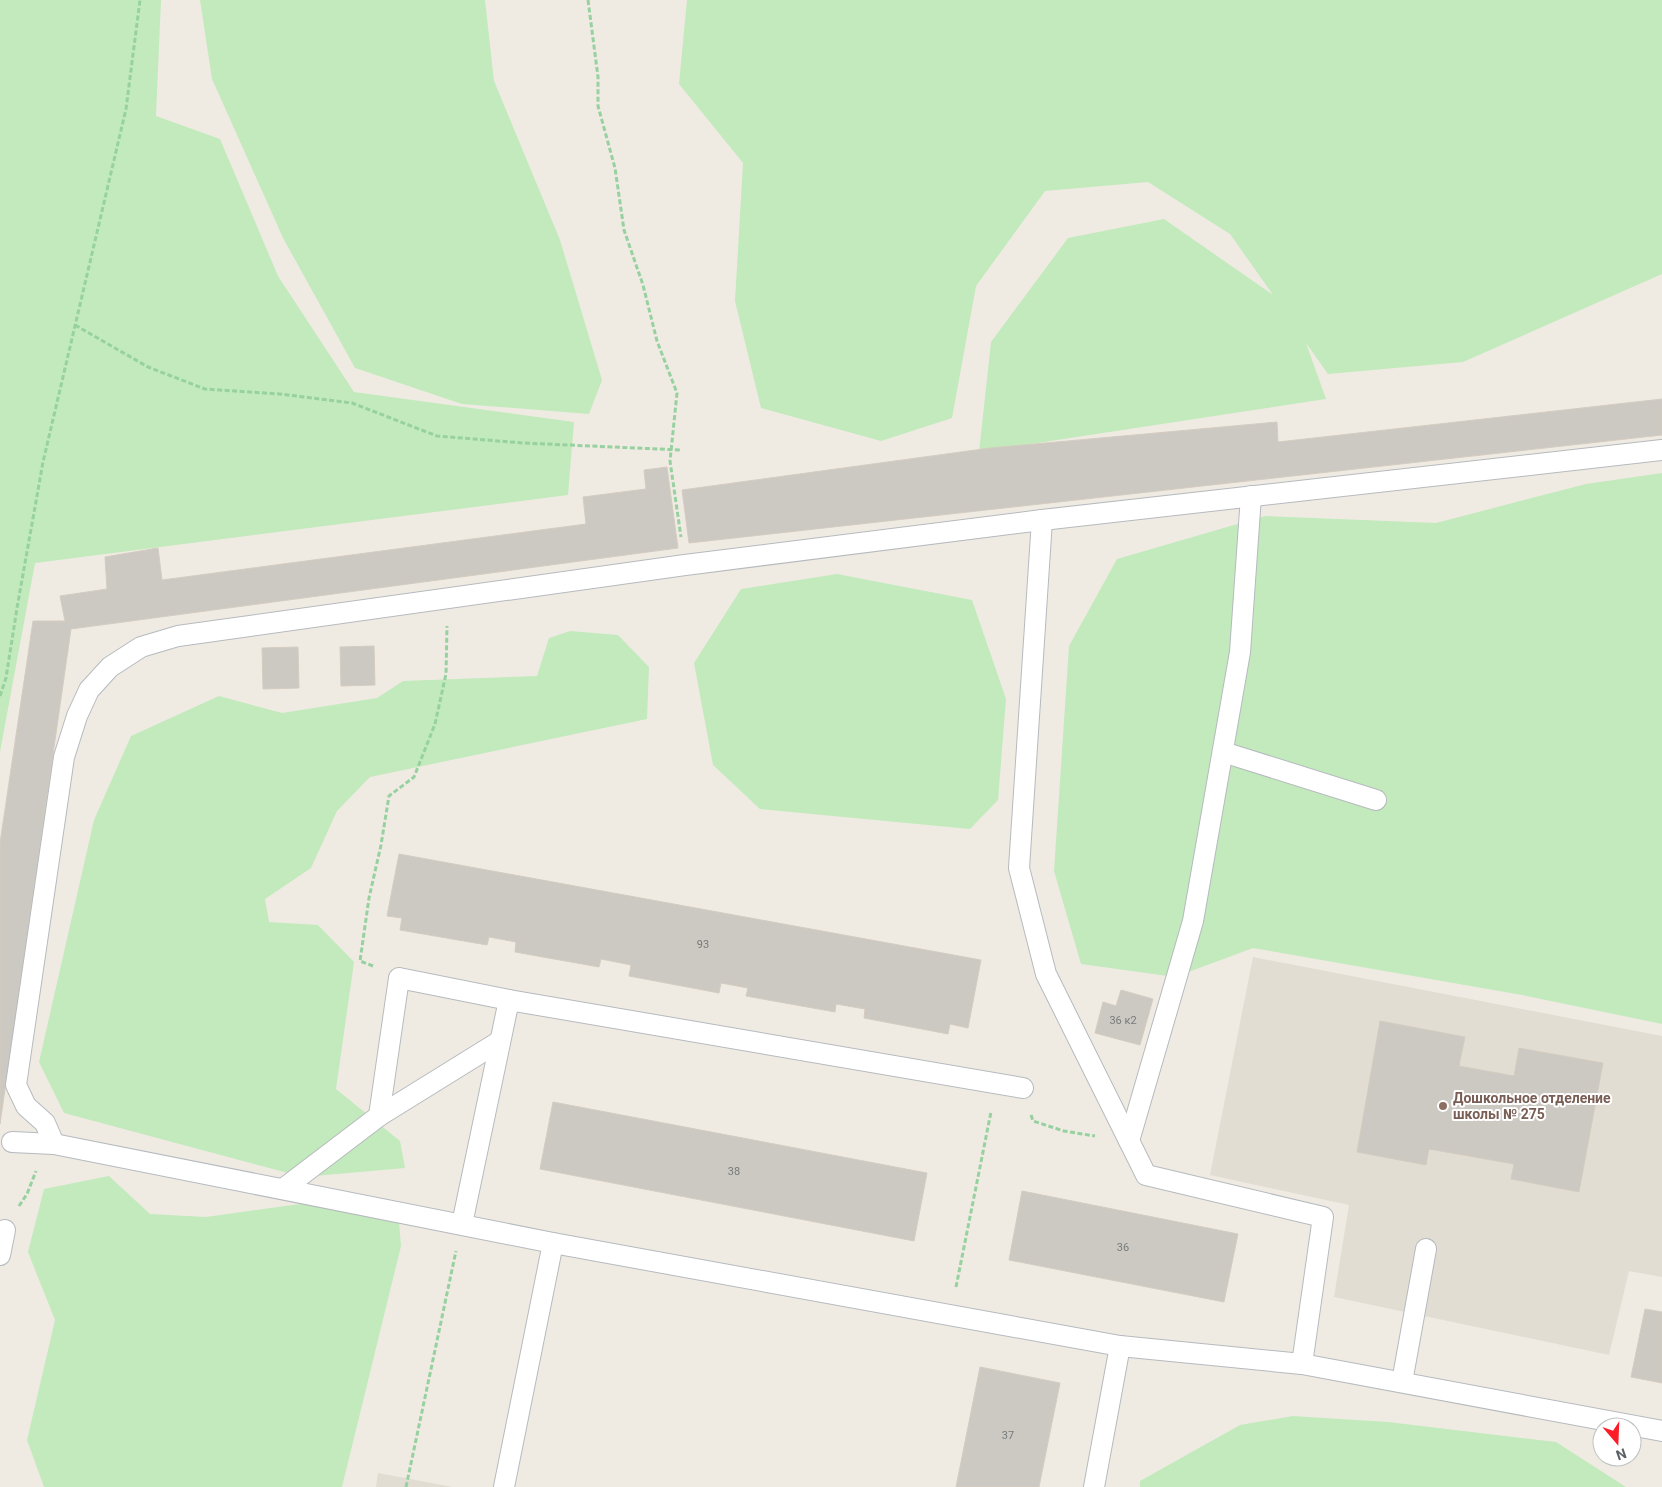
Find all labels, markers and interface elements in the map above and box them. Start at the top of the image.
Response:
house number: 93 [697,938,709,951]
house number: 36 к2 [1109,1014,1137,1027]
place label: Дошкольное отделение школы № 275 [1453,1090,1611,1122]
marker: Дошкольное отделение школы № 275 [1437,1100,1449,1112]
house number: 38 [728,1165,740,1178]
house number: 36 [1117,1241,1129,1254]
north arrow [1592,1417,1642,1467]
house number: 37 [1002,1429,1014,1442]
text: N [1614,1445,1629,1463]

